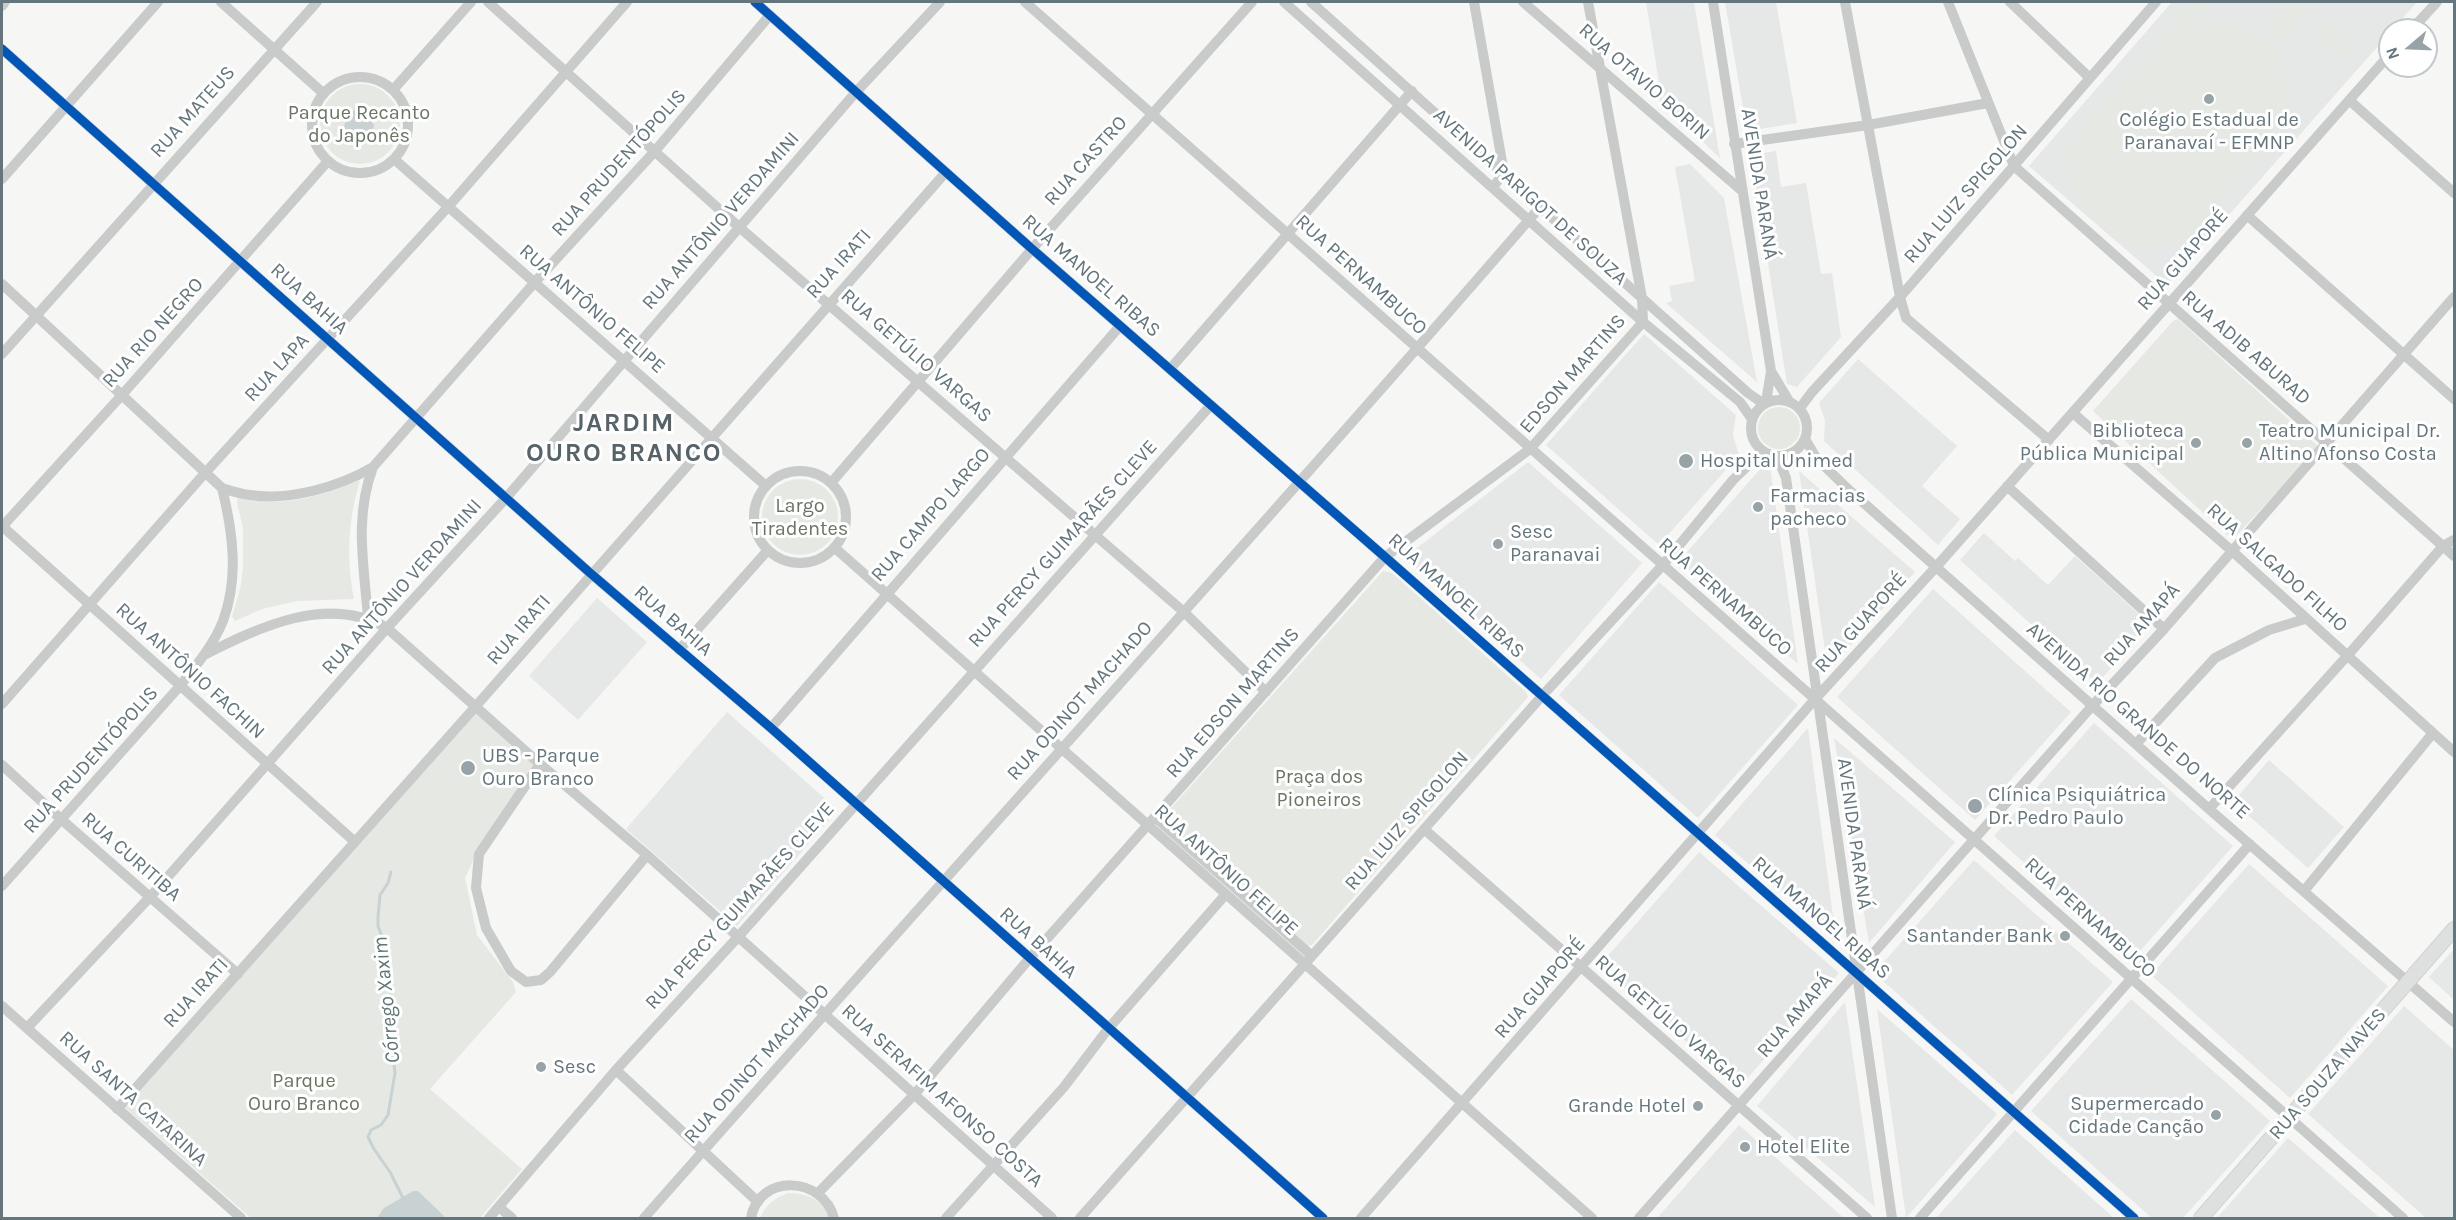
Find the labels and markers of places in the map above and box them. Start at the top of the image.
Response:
marker: Colégio Estadual de Paranavaí - EFMNP [2202,92,2216,106]
place label: Colégio Estadual de Paranavaí - EFMNP [2119,108,2299,155]
place label: Biblioteca Pública Municipal [2020,419,2184,466]
place label: Teatro Municipal Dr. Altino Afonso Costa [2259,419,2440,466]
marker: Biblioteca Pública Municipal [2189,436,2203,450]
marker: Teatro Municipal Dr. Altino Afonso Costa [2240,436,2254,450]
place label: Hospital Unimed [1700,449,1853,473]
marker: Hospital Unimed [1677,452,1695,470]
place label: Farmacias pacheco [1770,484,1866,531]
marker: Farmacias pacheco [1751,500,1765,514]
place label: Sesc Paranavai [1510,520,1600,567]
marker: Sesc Paranavai [1491,537,1505,551]
place label: UBS - Parque Ouro Branco [482,744,599,791]
marker: UBS - Parque Ouro Branco [459,759,477,777]
place label: Clínica Psiquiátrica Dr. Pedro Paulo [1988,783,2166,830]
marker: Clínica Psiquiátrica Dr. Pedro Paulo [1966,797,1984,815]
place label: Santander Bank [1906,924,2053,948]
marker: Santander Bank [2058,929,2072,943]
place label: Sesc [553,1055,596,1079]
marker: Sesc [534,1060,548,1074]
place label: Supermercado Cidade Canção [2068,1092,2204,1139]
place label: Grande Hotel [1568,1094,1686,1118]
marker: Grande Hotel [1691,1099,1705,1113]
marker: Supermercado Cidade Canção [2209,1108,2223,1122]
place label: Hotel Elite [1757,1135,1850,1159]
marker: Hotel Elite [1738,1140,1752,1154]

